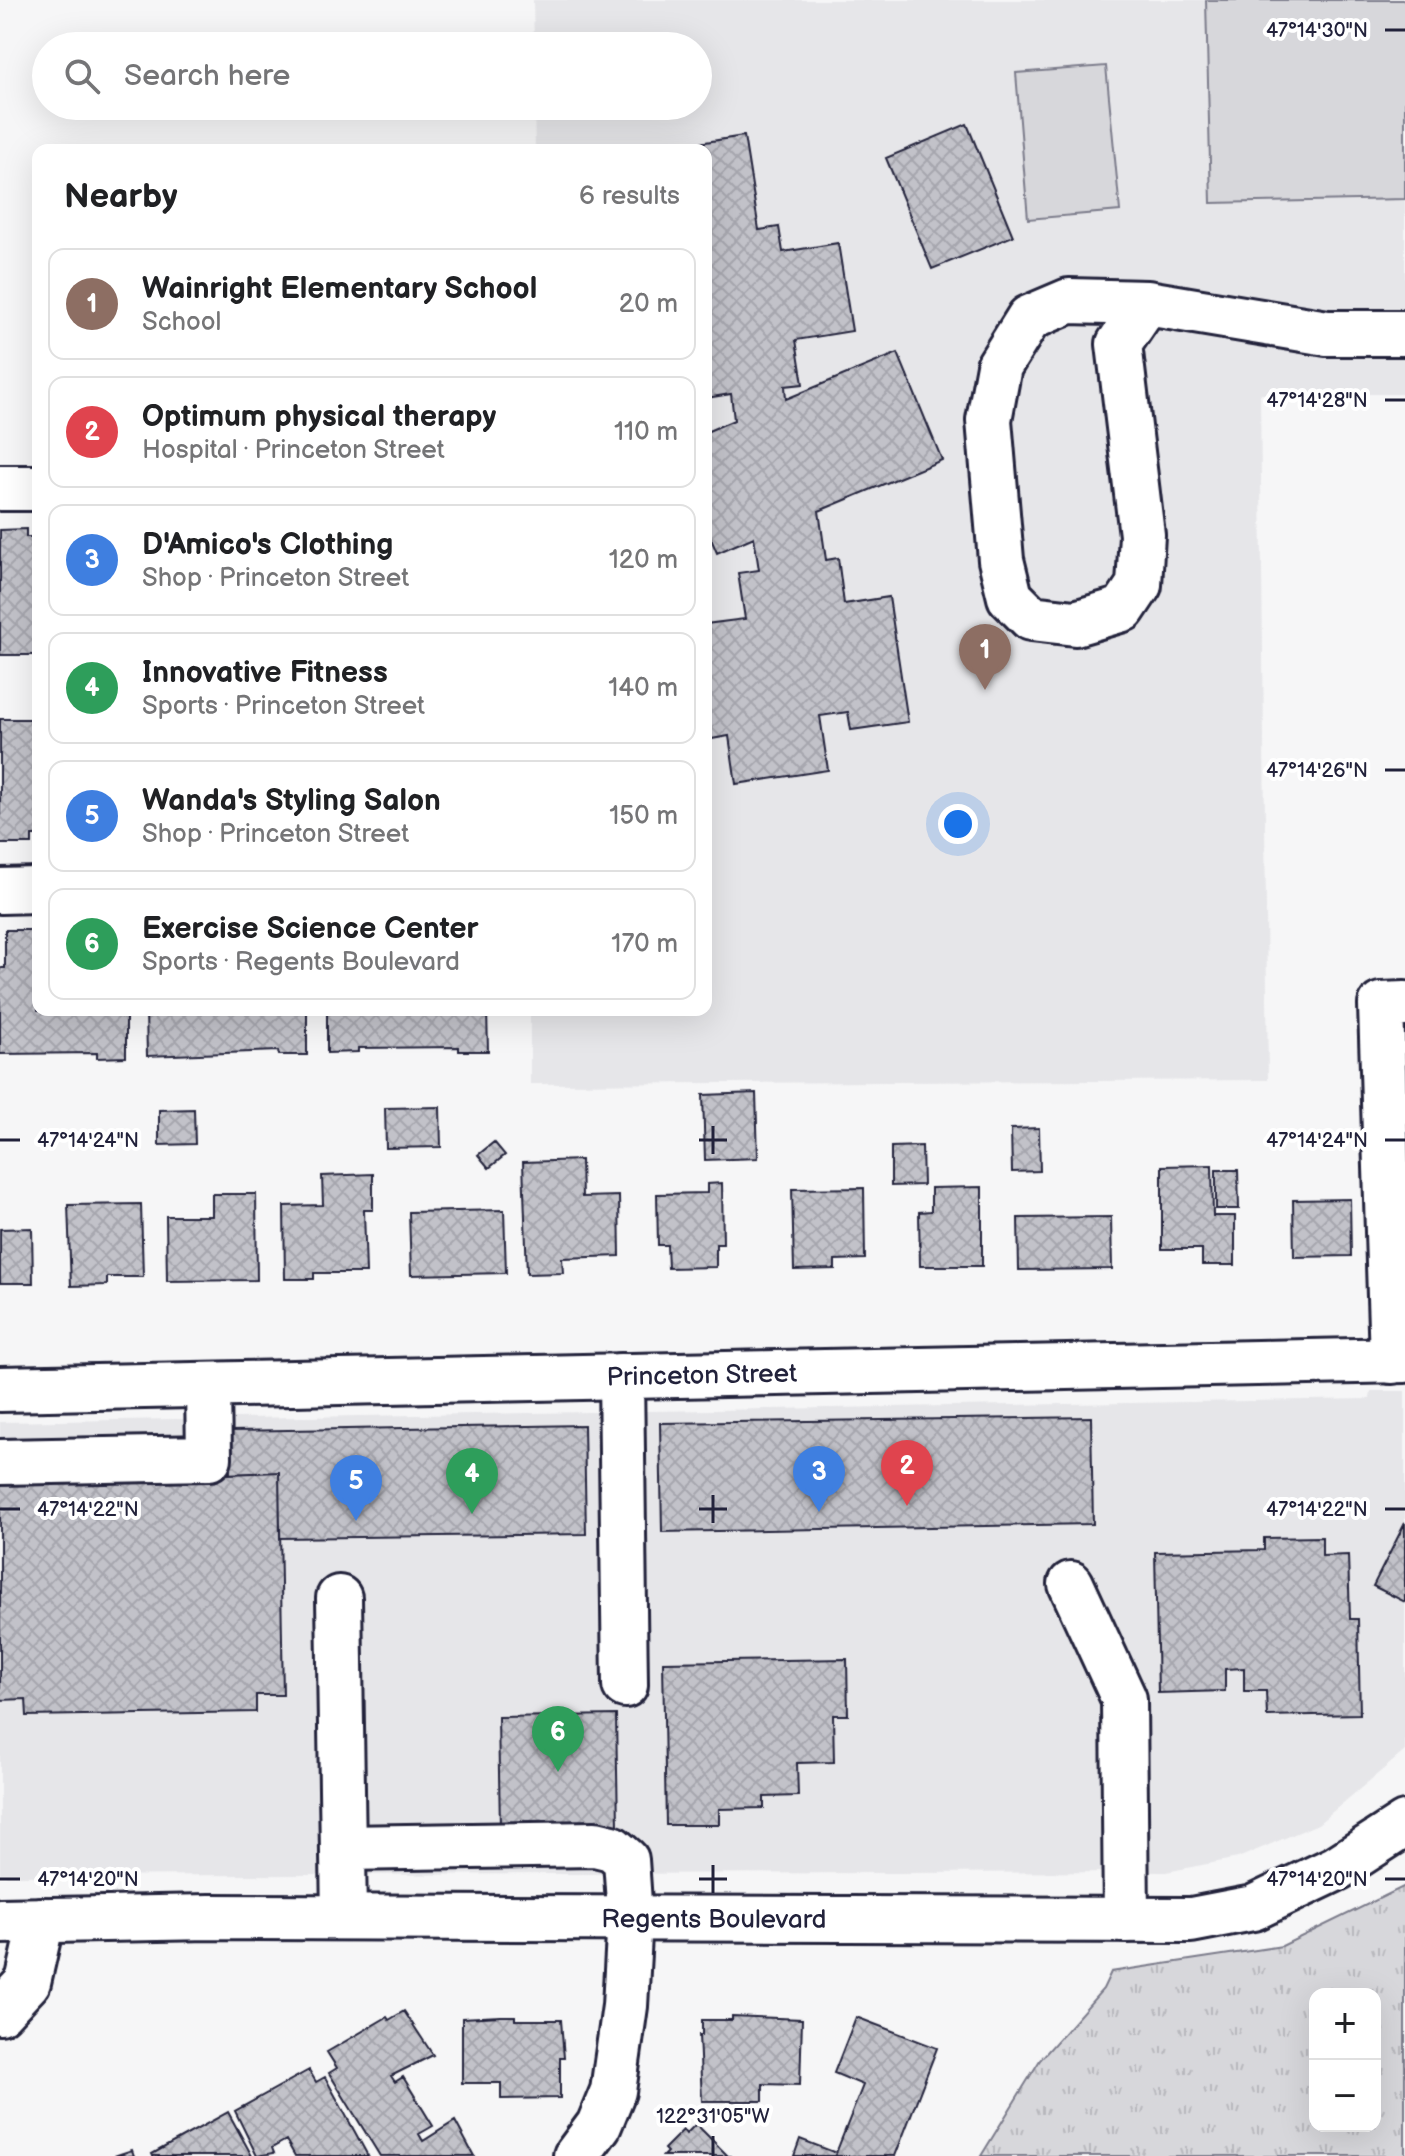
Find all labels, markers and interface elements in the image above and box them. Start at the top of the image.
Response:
text: 47°14'30"N [1266,19,1368,43]
search box [32,32,712,120]
icon: search [60,54,104,98]
text: Search here [124,58,290,94]
text: Nearby [64,176,178,217]
text: 6 results [579,181,680,212]
text: Wainright Elementary School [142,271,537,307]
text: 1 [87,289,97,320]
text: 20 m [619,289,678,320]
text: School [142,307,221,338]
text: 47°14'28"N [1266,389,1368,413]
text: Optimum physical therapy [142,399,496,435]
text: 2 [84,417,100,448]
text: 110 m [614,417,678,448]
text: Hospital · Princeton Street [142,435,445,466]
text: D'Amico's Clothing [142,527,393,563]
text: 3 [84,545,100,576]
text: 120 m [609,545,678,576]
text: Shop · Princeton Street [142,563,409,594]
pin: 1 [959,624,1011,690]
text: Innovative Fitness [142,655,388,691]
text: 4 [84,673,100,704]
text: 140 m [608,673,678,704]
text: Sports · Princeton Street [142,691,425,722]
text: 47°14'26"N [1266,759,1368,783]
text: Wanda's Styling Salon [142,783,441,819]
text: 5 [84,801,100,832]
text: 150 m [609,801,678,832]
your location [938,804,978,844]
text: Shop · Princeton Street [142,819,409,850]
text: Exercise Science Center [142,911,478,947]
text: 6 [84,929,100,960]
text: 170 m [611,929,678,960]
text: Sports · Regents Boulevard [142,947,460,978]
text: 47°14'24"N [37,1129,139,1153]
text: 47°14'24"N [1266,1129,1368,1153]
street label: Princeton Street [606,1359,797,1393]
pin: 2 [881,1440,933,1506]
pin: 3 [793,1446,845,1512]
pin: 4 [446,1448,498,1514]
pin: 5 [330,1455,382,1521]
text: 47°14'22"N [37,1498,139,1522]
text: 47°14'22"N [1266,1498,1368,1522]
pin: 6 [532,1706,584,1772]
text: 47°14'20"N [37,1868,139,1892]
text: 47°14'20"N [1266,1868,1368,1892]
street label: Regents Boulevard [601,1904,827,1936]
map controls [1309,1988,1381,2132]
button: + [1309,1988,1381,2060]
button: − [1309,2060,1381,2132]
text: 122°31'05"W [656,2105,770,2129]

